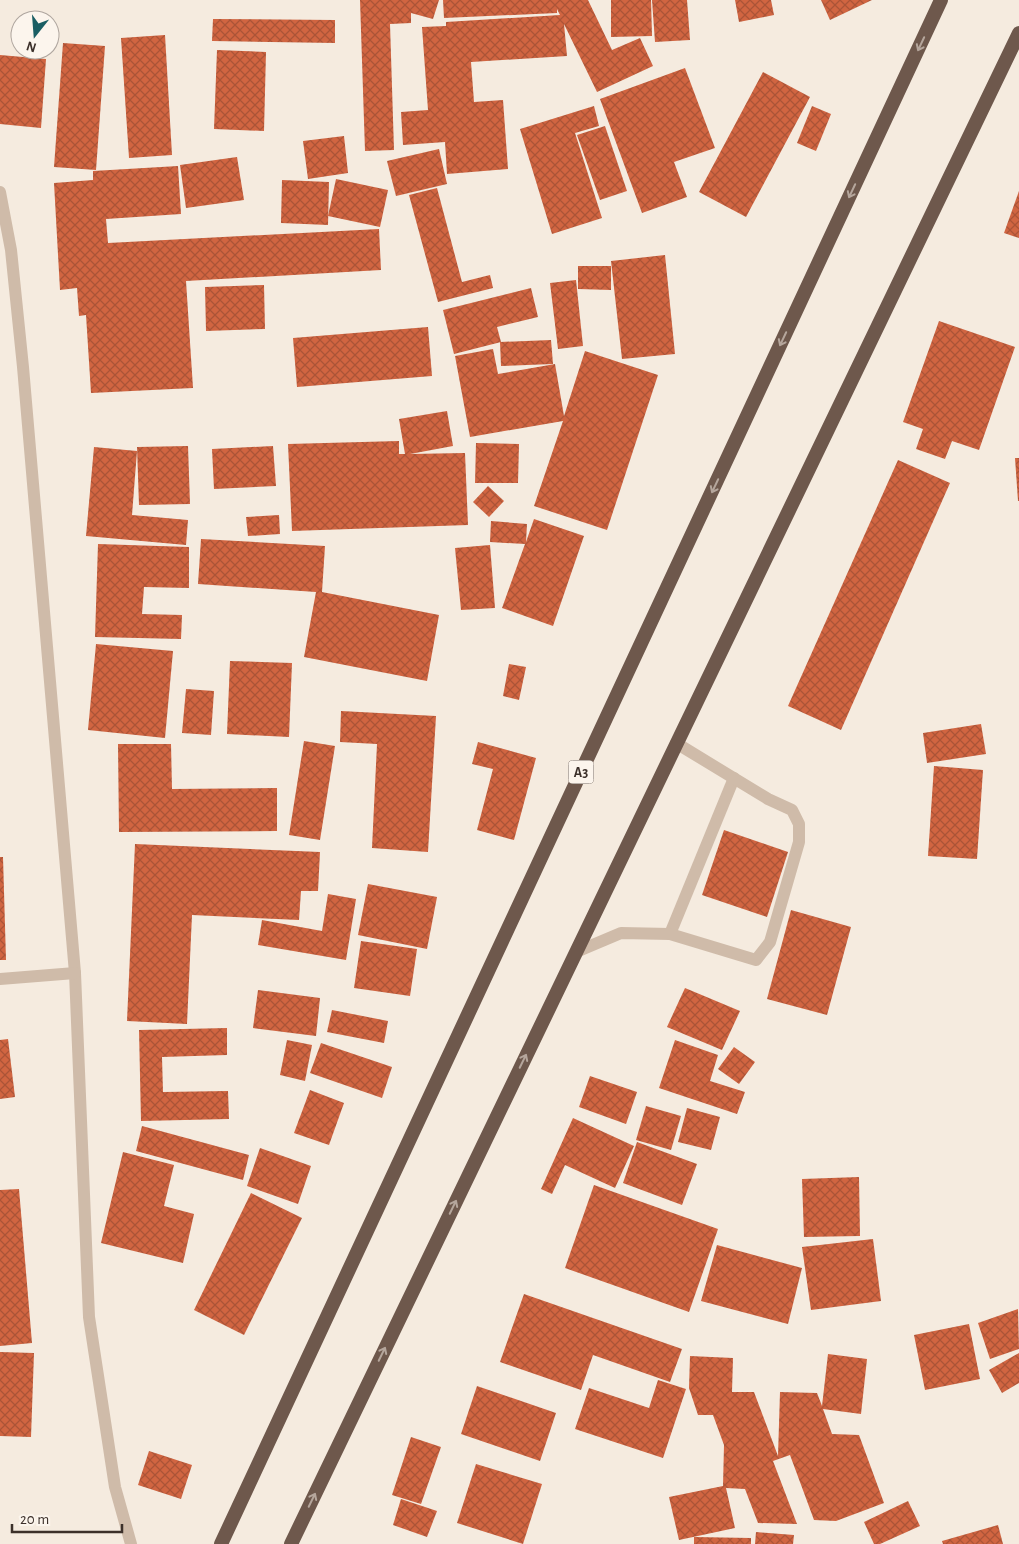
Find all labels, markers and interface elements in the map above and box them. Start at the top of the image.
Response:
north arrow [10,10,60,60]
one-way arrow [916,36,925,51]
text: N [25,38,38,55]
one-way arrow [847,183,856,198]
one-way arrow [778,331,788,346]
one-way arrow [709,478,719,493]
road number: A3 [568,760,594,784]
one-way arrow [519,1054,529,1069]
one-way arrow [449,1200,458,1215]
one-way arrow [378,1347,388,1362]
one-way arrow [308,1493,317,1508]
scale bar [12,1502,122,1534]
text: 20 m [20,1512,49,1527]

